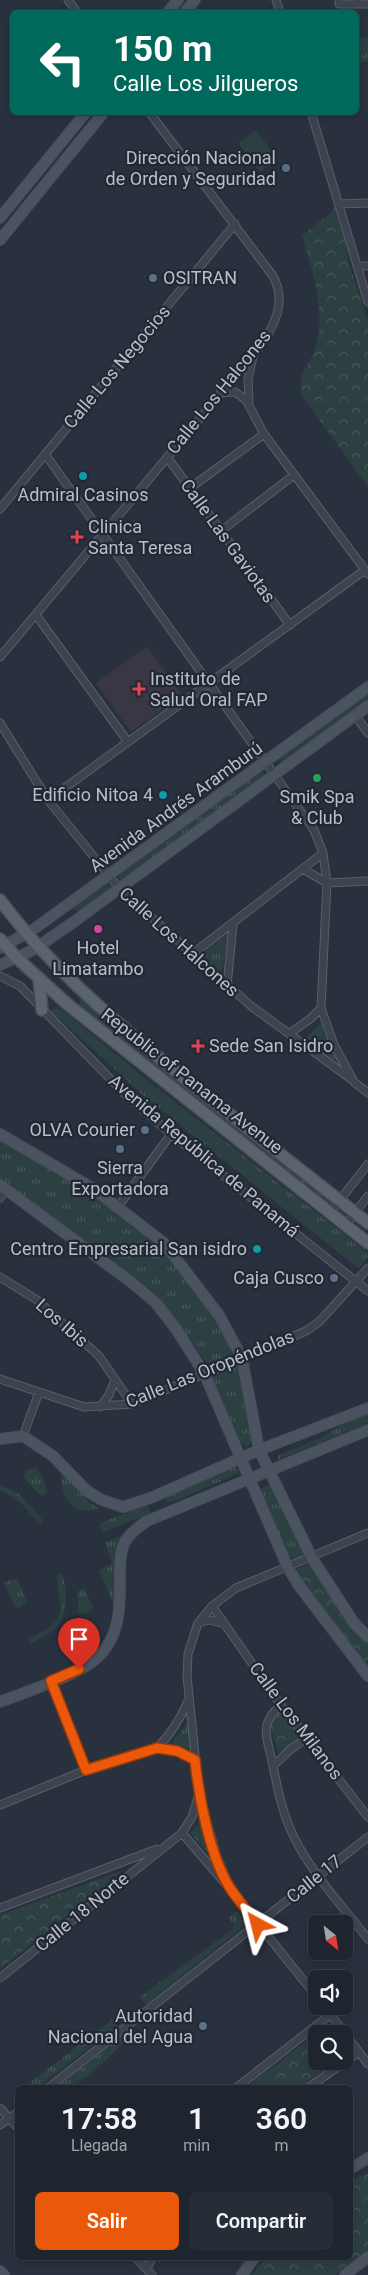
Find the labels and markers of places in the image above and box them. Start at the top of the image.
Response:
place label: Dirección Nacional de Orden y Seguridad [106,147,276,189]
marker: Dirección Nacional de Orden y Seguridad [280,162,292,174]
place label: OSITRAN [163,267,237,288]
marker: OSITRAN [147,272,159,284]
marker: Admiral Casinos [77,470,89,482]
place label: Admiral Casinos [17,484,149,505]
place label: Clinica Santa Teresa [88,516,192,558]
marker: Clinica Santa Teresa [70,530,84,544]
place label: Instituto de Salud Oral FAP [150,668,268,710]
marker: Instituto de Salud Oral FAP [132,682,146,696]
marker: Smik Spa & Club [311,772,323,784]
place label: Edificio Nitoa 4 [32,784,153,805]
place label: Smik Spa & Club [279,786,355,828]
marker: Edificio Nitoa 4 [157,789,169,801]
marker: Hotel Limatambo [92,923,104,935]
place label: Hotel Limatambo [52,937,144,979]
place label: Sede San Isidro [209,1035,333,1056]
marker: Sede San Isidro [191,1039,205,1053]
place label: OLVA Courier [29,1119,135,1140]
marker: OLVA Courier [139,1124,151,1136]
marker: Sierra Exportadora [114,1143,126,1155]
place label: Sierra Exportadora [71,1157,169,1199]
place label: Centro Empresarial San isidro [10,1238,247,1259]
marker: Centro Empresarial San isidro [251,1243,263,1255]
place label: Caja Cusco [233,1267,324,1288]
marker: Caja Cusco [328,1272,340,1284]
pin [58,1618,100,1669]
place label: Autoridad Nacional del Agua [48,2005,193,2047]
marker: Autoridad Nacional del Agua [197,2020,209,2032]

